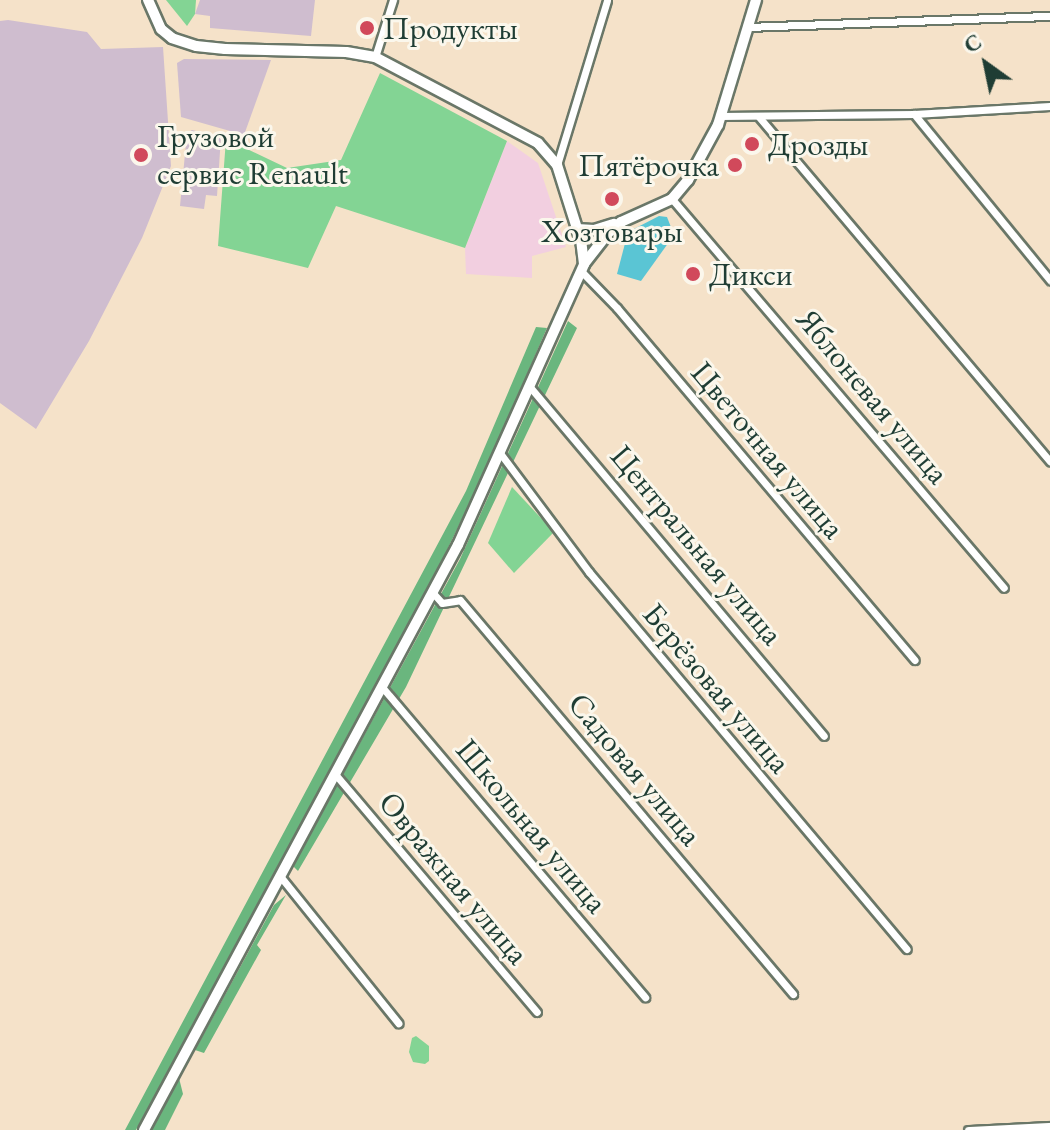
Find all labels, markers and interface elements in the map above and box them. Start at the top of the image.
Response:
place label: Продукты [383,9,518,47]
marker: Продукты [358,19,376,37]
north arrow [946,24,1026,104]
text: С [958,27,987,60]
place label: Грузовой сервис Renault [157,118,348,193]
place label: Дрозды [768,125,868,163]
marker: Дрозды [743,135,761,153]
marker: Грузовой сервис Renault [132,146,150,164]
place label: Пятёрочка [578,146,719,184]
marker: Пятёрочка [726,156,744,174]
marker: Хозтовары [603,190,621,208]
place label: Хозтовары [541,212,683,250]
place label: Дикси [709,255,793,293]
marker: Дикси [684,265,702,283]
street label: Яблоневая улица [788,300,958,492]
street label: Цветочная улица [683,354,853,546]
street label: Центральная улица [602,437,792,653]
street label: Берёзовая улица [635,595,799,781]
street label: Садовая улица [560,685,710,853]
street label: Школьная улица [448,731,616,921]
street label: Овражная улица [371,784,537,972]

